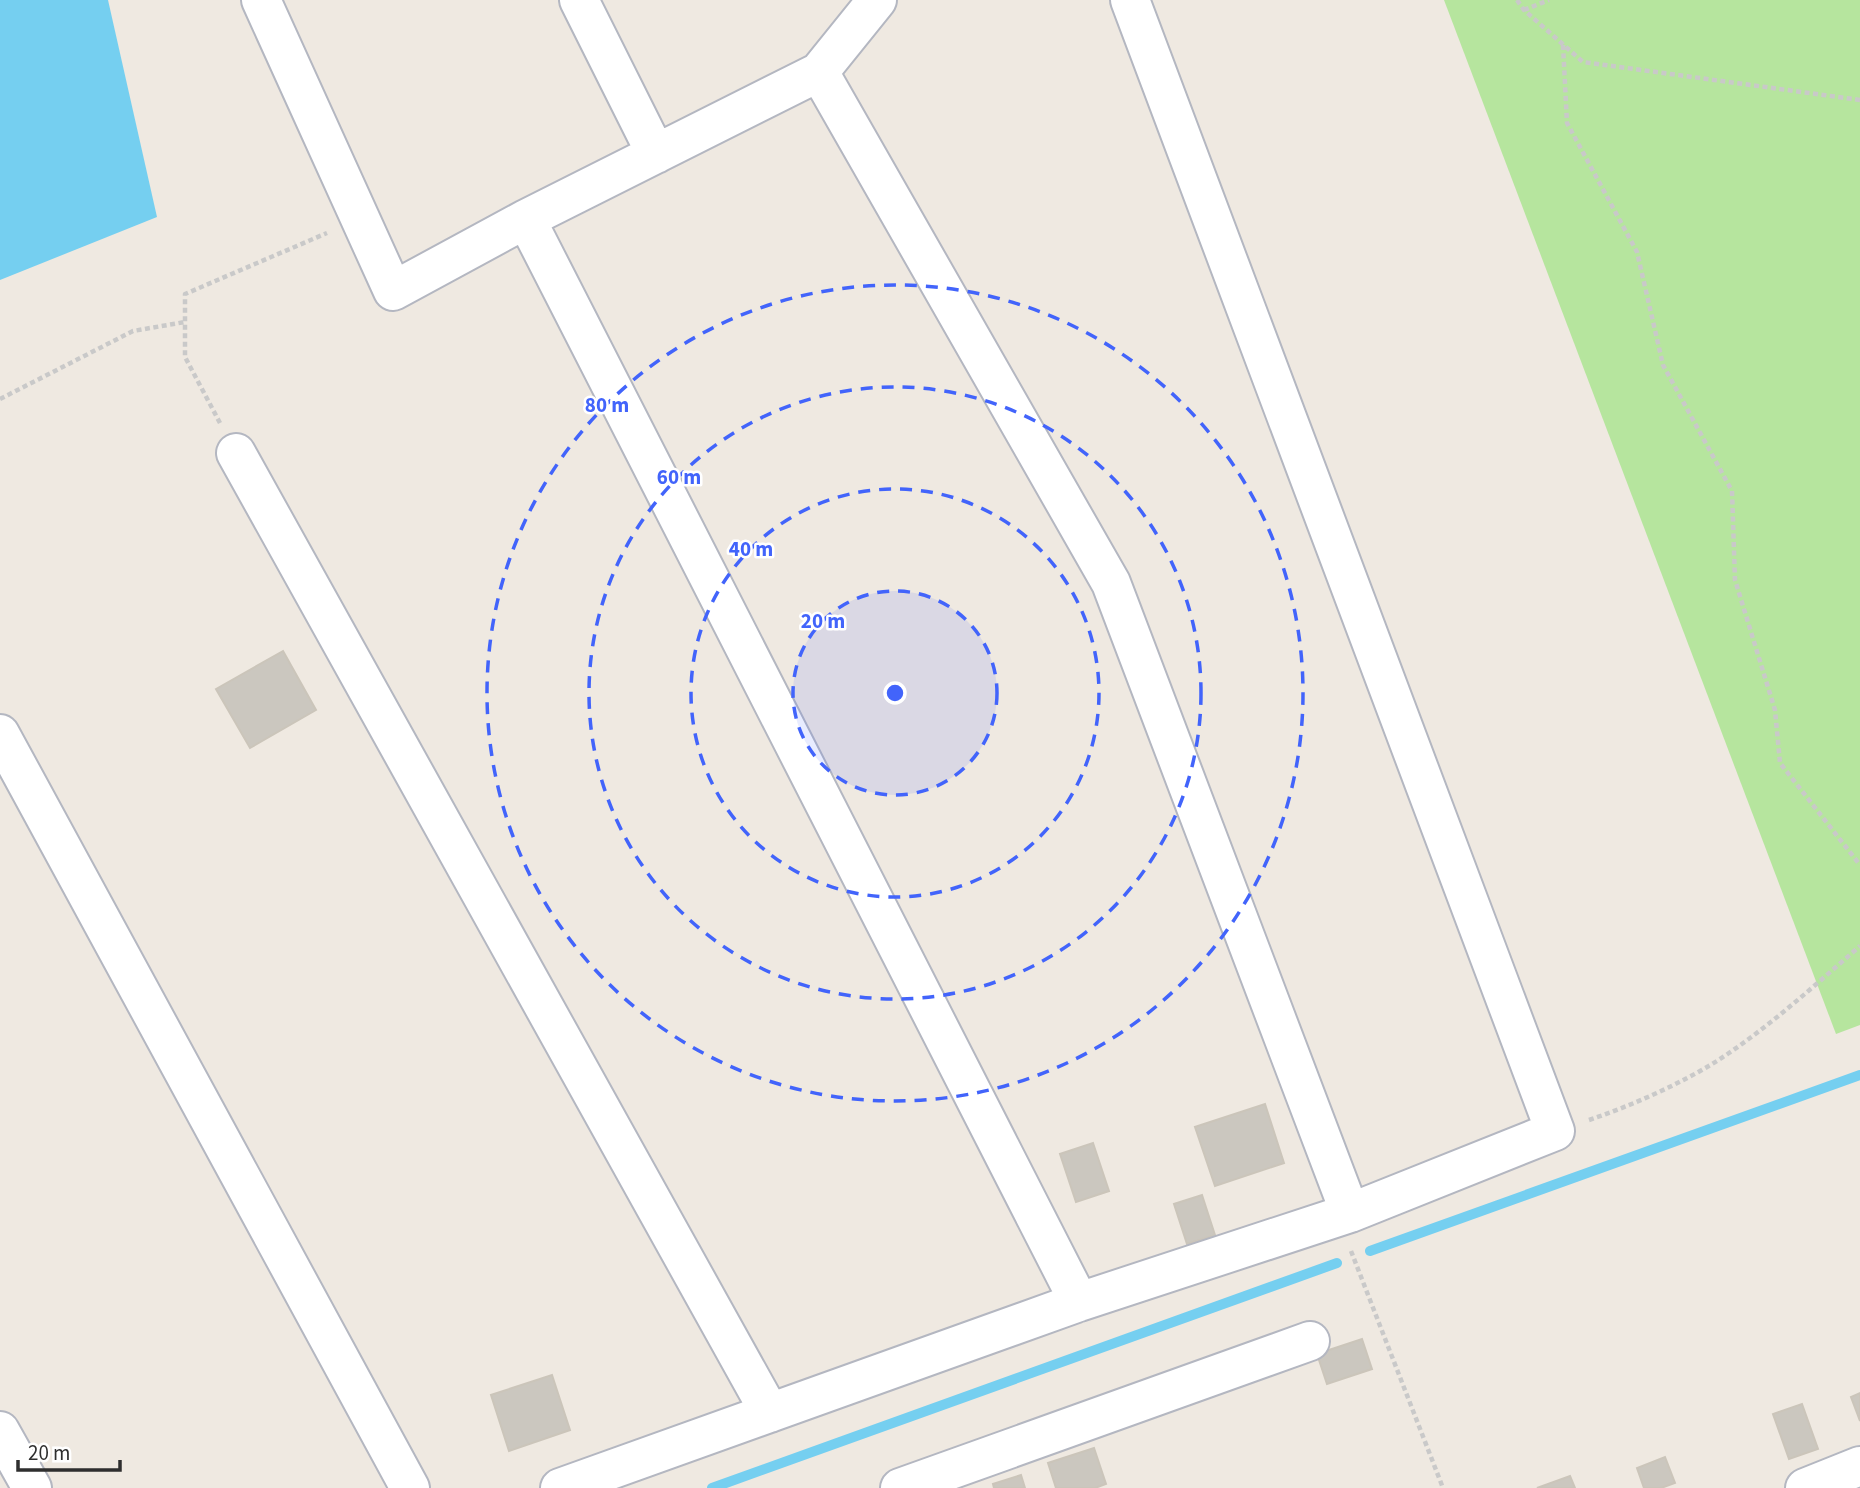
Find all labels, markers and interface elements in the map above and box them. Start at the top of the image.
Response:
text: 80 m [585,390,629,420]
text: 60 m [657,462,701,492]
text: 40 m [729,534,773,564]
text: 20 m [801,606,845,636]
centre of rings [883,681,907,705]
scale bar [18,1428,119,1472]
text: 20 m [28,1438,70,1468]

